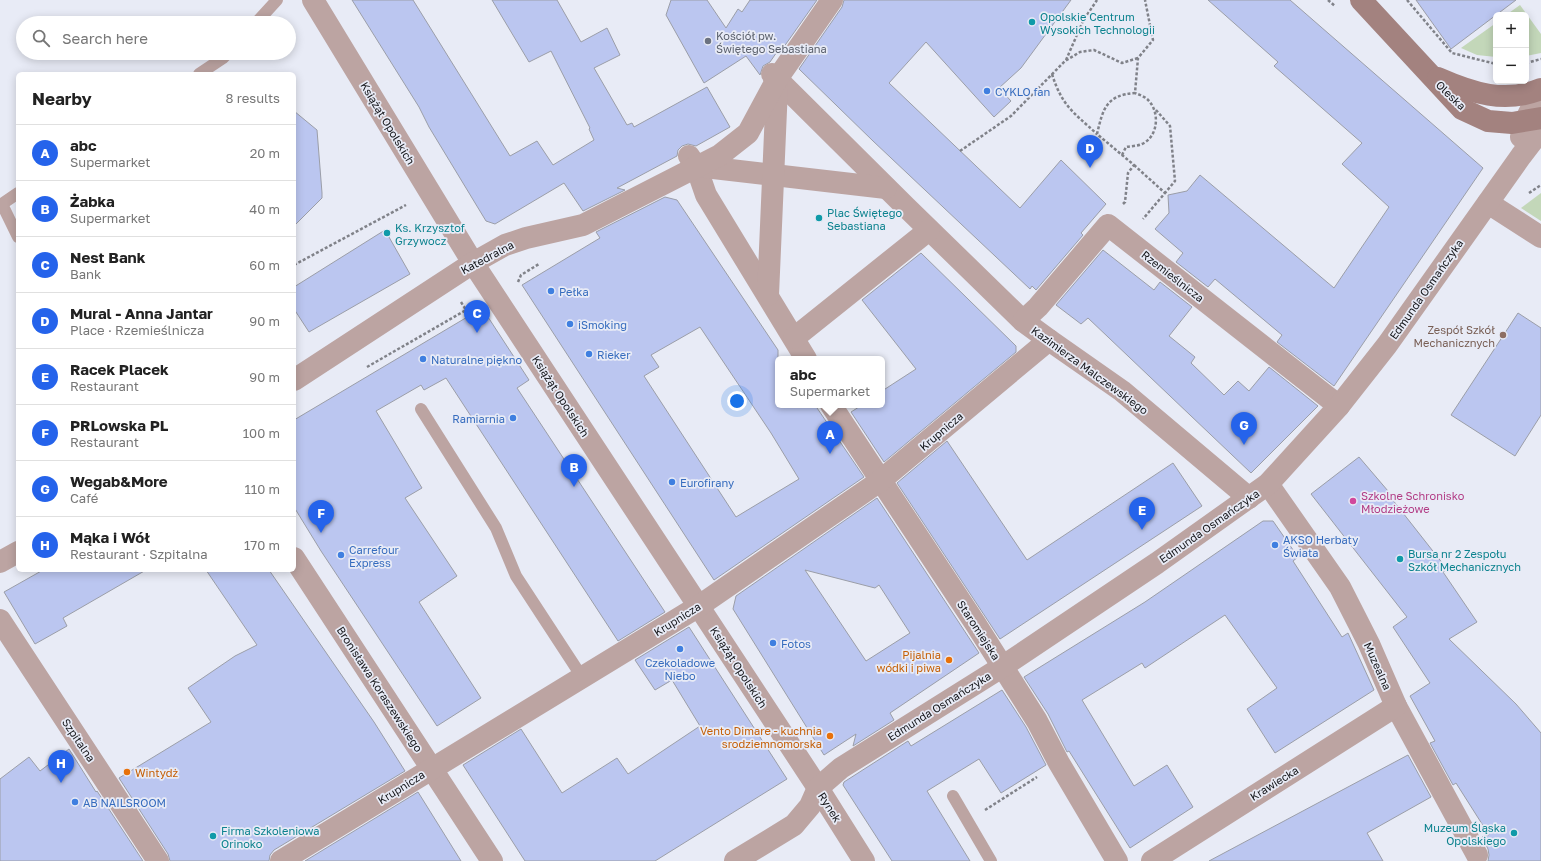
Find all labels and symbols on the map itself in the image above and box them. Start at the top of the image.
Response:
place label: Opolskie Centrum Wysokich Technologii [1040,10,1155,36]
marker: Opolskie Centrum Wysokich Technologii [1027,17,1037,27]
place label: Kościół pw. Świętego Sebastiana [716,29,827,55]
marker: Kościół pw. Świętego Sebastiana [703,36,713,46]
street label: Oleska [1434,78,1468,112]
street label: Książąt Opolskich [358,79,418,167]
place label: CYKLO fan [995,85,1050,98]
marker: CYKLO fan [982,86,992,96]
pin: D [1077,135,1103,168]
place label: Plac Świętego Sebastiana [827,206,902,232]
marker: Plac Świętego Sebastiana [814,213,824,223]
place label: Ks. Krzysztof Grzywocz [395,221,465,247]
marker: Ks. Krzysztof Grzywocz [382,228,392,238]
street label: Edmunda Osmańczyka [1387,236,1465,342]
street label: Katedralna [458,238,516,276]
street label: Rzemieślnicza [1139,248,1207,304]
place label: Pełka [559,285,589,298]
marker: Pełka [546,286,556,296]
pin: C [464,300,490,333]
place label: iSmoking [578,318,627,331]
marker: iSmoking [565,319,575,329]
street label: Kazimierza Malczewskiego [1029,323,1151,417]
place label: Zespół Szkół Mechanicznych [1414,323,1495,349]
marker: Zespół Szkół Mechanicznych [1498,330,1508,340]
place label: Rieker [597,348,631,361]
marker: Rieker [584,349,594,359]
place label: Naturalne piękno [431,353,522,366]
street label: Książąt Opolskich [530,353,592,439]
marker: Naturalne piękno [418,354,428,364]
your location [727,391,747,411]
street label: Krupnicza [917,409,965,453]
place label: Ramiarnia [452,412,505,425]
pin: G [1231,412,1257,445]
marker: Ramiarnia [508,413,518,423]
pin: A [817,421,843,454]
pin: B [561,454,587,487]
place label: Eurofirany [680,476,734,489]
marker: Eurofirany [667,477,677,487]
street label: Edmunda Osmańczyka [1156,487,1262,565]
place label: Szkolne Schronisko Młodzieżowe [1361,489,1465,515]
marker: Szkolne Schronisko Młodzieżowe [1348,496,1358,506]
pin: E [1129,497,1155,530]
pin: F [308,500,334,533]
place label: AKSO Herbaty Świata [1283,533,1358,559]
marker: AKSO Herbaty Świata [1270,540,1280,550]
place label: Carrefour Express [349,543,400,569]
place label: Bursa nr 2 Zespołu Szkół Mechanicznych [1408,547,1521,573]
marker: Carrefour Express [336,550,346,560]
marker: Bursa nr 2 Zespołu Szkół Mechanicznych [1395,554,1405,564]
street label: Staromiejska [955,598,1003,662]
street label: Krupnicza [651,599,703,639]
street label: Bronisława Koraszewskiego [335,624,426,754]
street label: Książąt Opolskich [708,624,770,710]
place label: Fotos [781,637,811,650]
marker: Fotos [768,638,778,648]
street label: Muzealna [1362,640,1394,692]
marker: Czekoladowe Niebo [675,644,685,654]
place label: Pijalnia wódki i piwa [877,648,941,674]
marker: Pijalnia wódki i piwa [944,655,954,665]
place label: Czekoladowe Niebo [645,656,715,682]
street label: Edmunda Osmańczyka [885,669,993,743]
street label: Szpitalna [60,716,98,764]
place label: Vento Dimare - kuchnia srodziemnomorska [700,724,822,750]
marker: Vento Dimare - kuchnia srodziemnomorska [825,731,835,741]
pin: H [48,750,74,783]
street label: Krawiecka [1247,763,1301,803]
place label: Wintydż [135,766,178,779]
marker: Wintydż [122,767,132,777]
street label: Krupnicza [375,767,427,807]
street label: Rynek [816,790,844,824]
place label: AB NAILSROOM [83,796,166,809]
marker: AB NAILSROOM [70,797,80,807]
place label: Muzeum Śląska Opolskiego [1424,821,1506,847]
place label: Firma Szkoleniowa Orinoko [221,824,320,850]
marker: Muzeum Śląska Opolskiego [1509,828,1519,838]
marker: Firma Szkoleniowa Orinoko [208,831,218,841]

